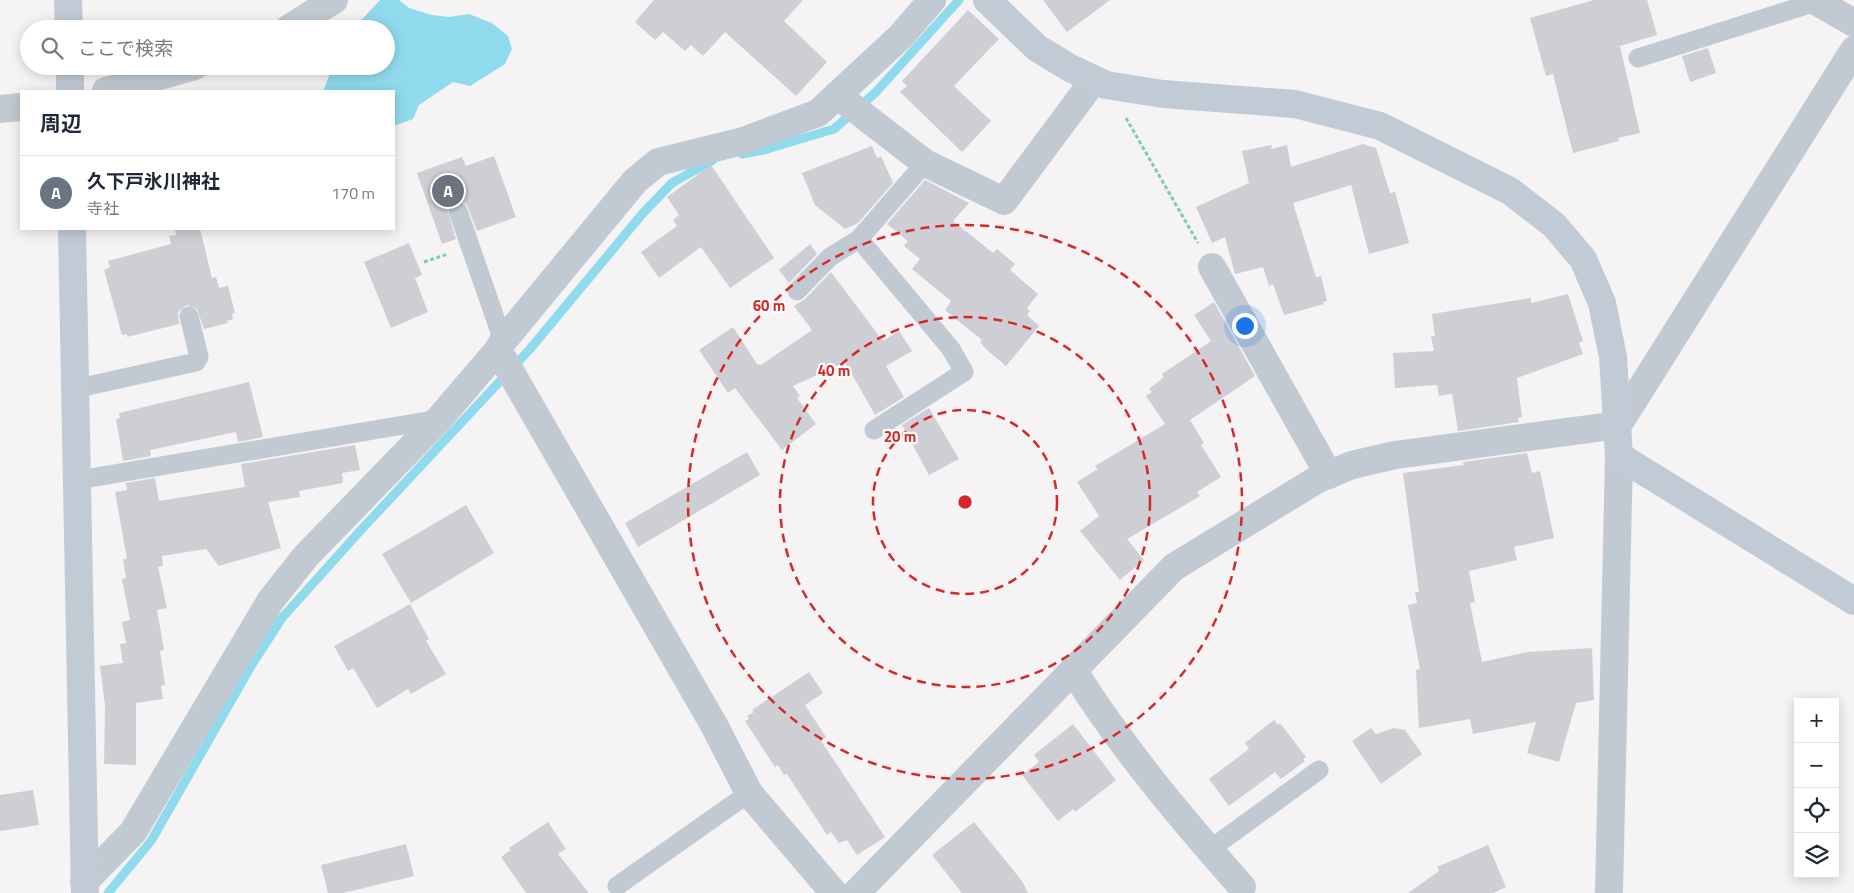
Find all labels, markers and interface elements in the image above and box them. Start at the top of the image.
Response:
search box [20,20,395,75]
text: ここで検索 [78,33,173,62]
icon: search [38,34,66,62]
text: 周辺 [40,107,82,139]
text: 久下戸氷川神社 [87,166,220,195]
pin: A [432,172,464,210]
text: A [51,181,61,205]
text: 170 m [331,181,375,205]
text: 寺社 [87,196,119,220]
text: 60 m [753,294,785,317]
your location [1232,313,1258,339]
text: 40 m [818,359,850,382]
text: 20 m [884,425,916,448]
centre of rings [956,493,974,511]
map controls [1794,698,1839,878]
button: + [1794,698,1839,743]
button: − [1794,743,1839,788]
button: locate [1794,788,1839,833]
button: layers [1794,833,1839,878]

